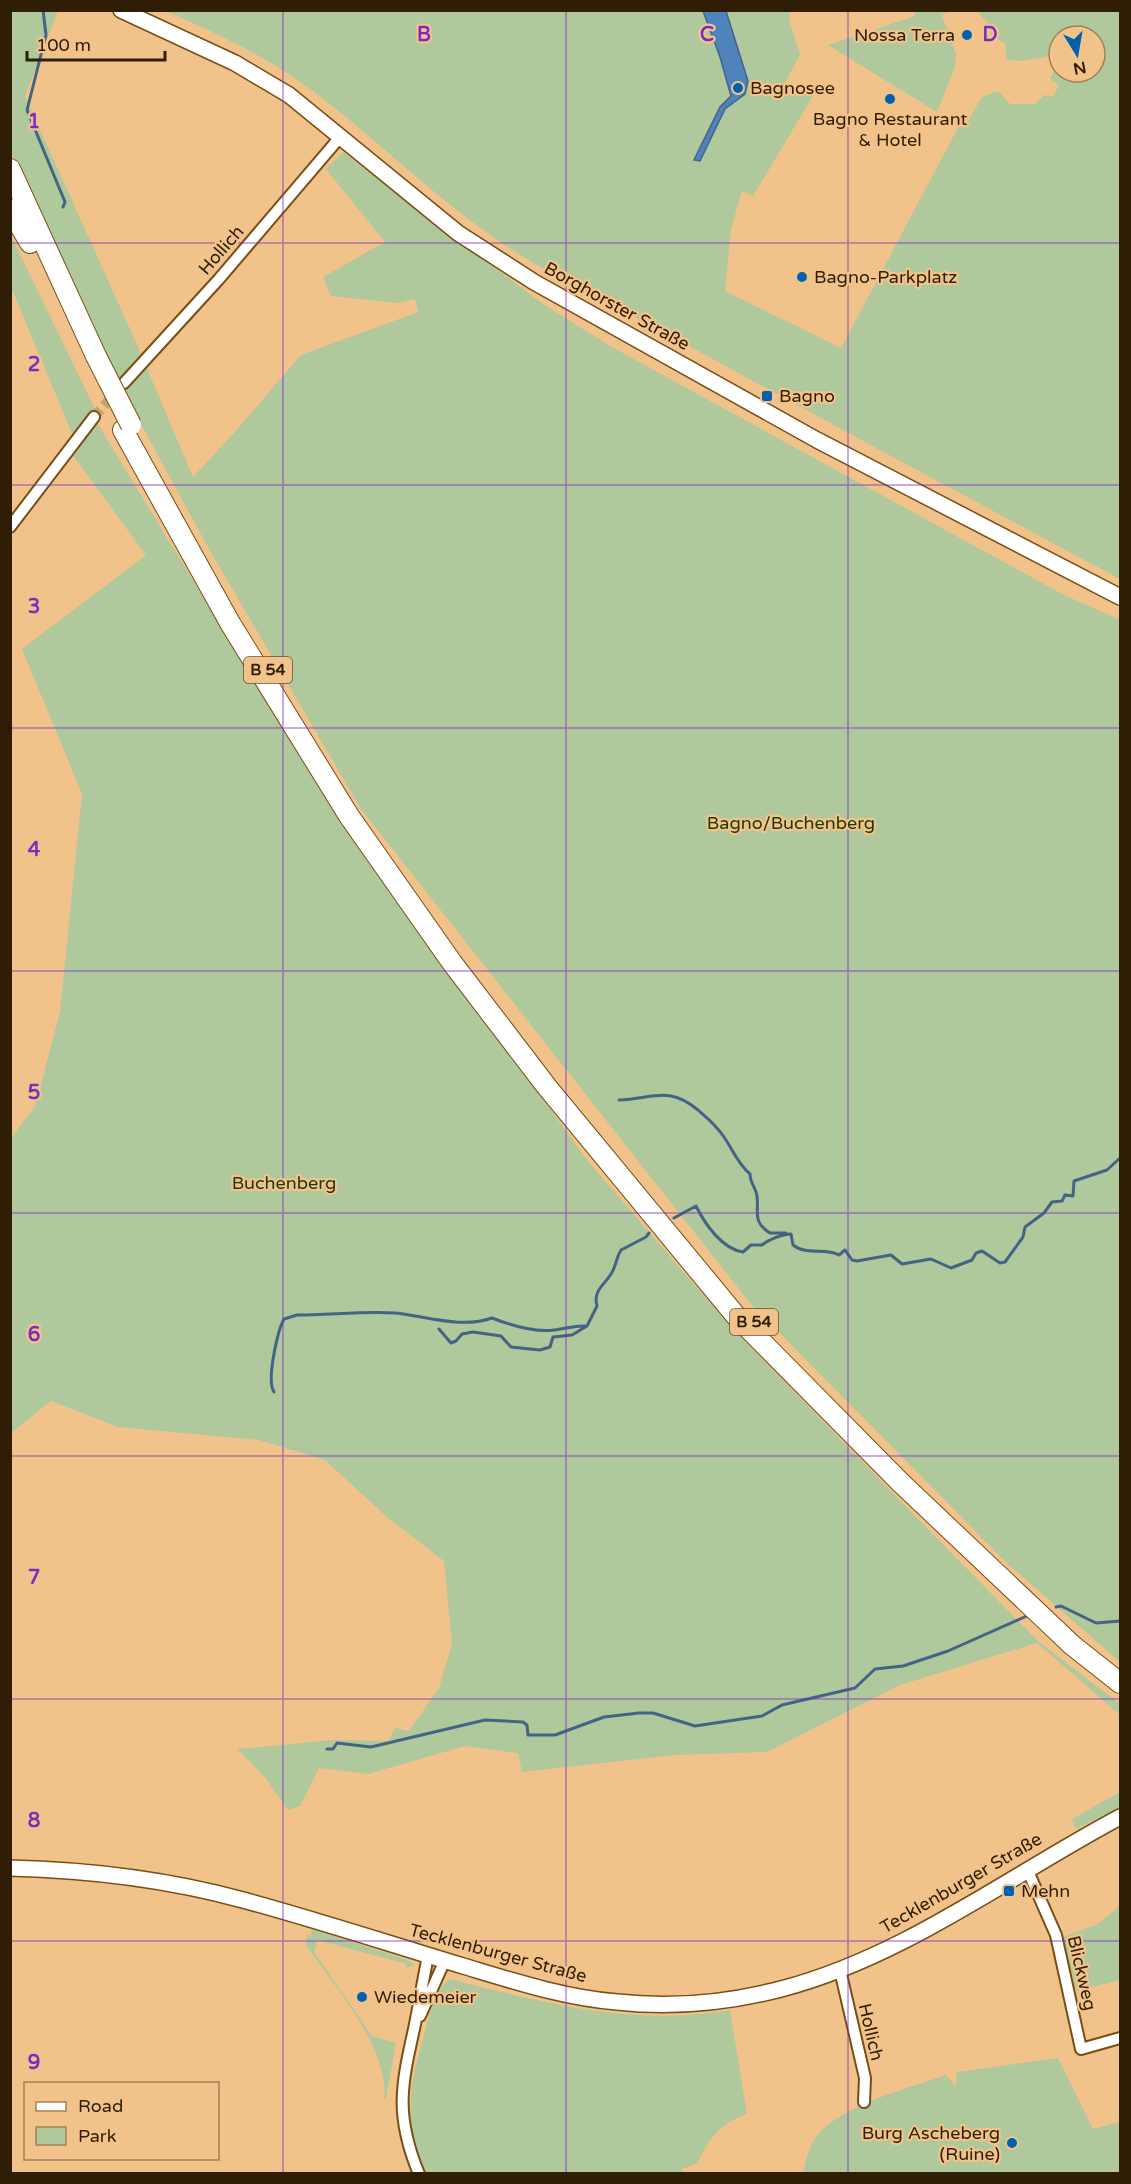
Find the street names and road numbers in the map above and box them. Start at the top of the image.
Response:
street label: Hollich [194,221,248,279]
street label: Borghorster Straße [540,257,694,355]
road number: B 54 [244,657,292,683]
road number: B 54 [730,1309,778,1335]
street label: Tecklenburger Straße [876,1828,1046,1938]
street label: Tecklenburger Straße [407,1919,589,1987]
street label: Blickweg [1063,1933,1101,2013]
street label: Hollich [854,2001,888,2063]

